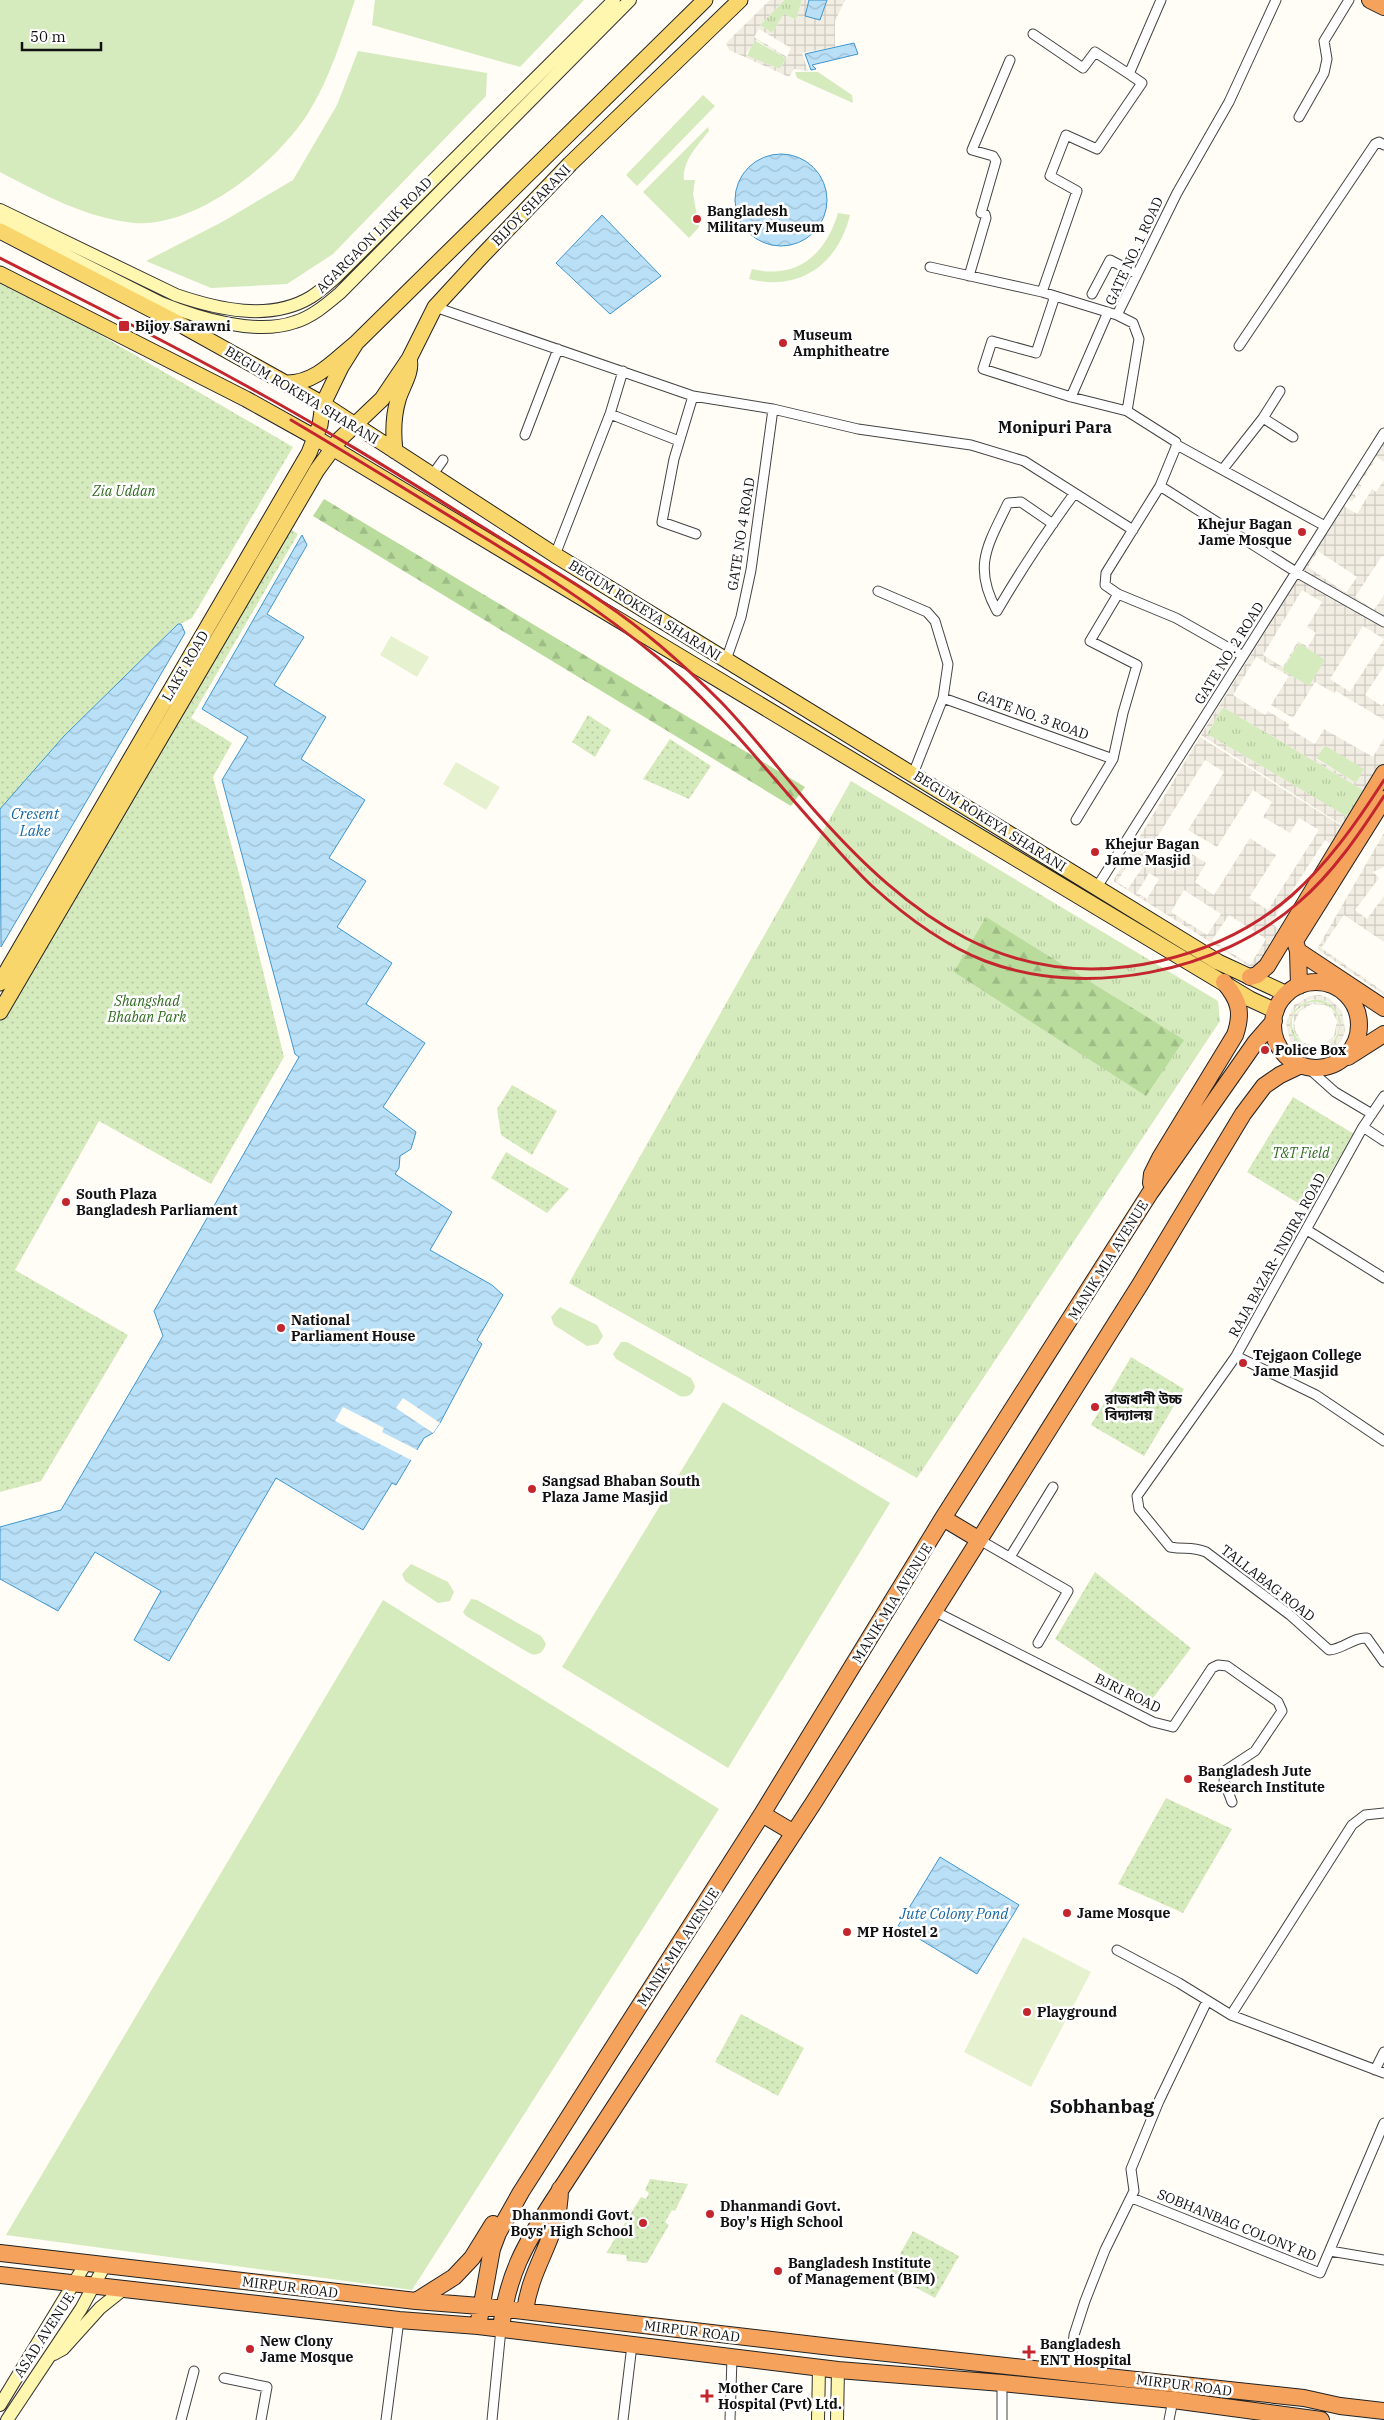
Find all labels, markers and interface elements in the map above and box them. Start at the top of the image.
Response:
scale bar [22,20,101,52]
text: 50 m [30,27,66,46]
street label: BIJOY SHARANI [488,160,574,249]
street label: AGARGAON LINK ROAD [312,173,436,297]
street label: GATE NO. 1 ROAD [1101,194,1167,308]
place label: Bangladesh Military Museum [707,202,825,236]
marker: Bangladesh Military Museum [691,213,703,225]
place label: Bijoy Sarawni [135,317,231,335]
marker: Bijoy Sarawni [117,319,131,333]
place label: Museum Amphitheatre [793,326,890,360]
marker: Museum Amphitheatre [777,337,789,349]
street label: BEGUM ROKEYA SHARANI [222,342,383,448]
district label: Monipuri Para [998,417,1112,437]
street label: GATE NO 4 ROAD [723,476,759,592]
park label: Zia Uddan [91,482,156,500]
place label: Khejur Bagan Jame Mosque [1197,515,1292,549]
marker: Khejur Bagan Jame Mosque [1296,526,1308,538]
street label: BEGUM ROKEYA SHARANI [565,556,725,665]
street label: GATE NO. 2 ROAD [1190,598,1268,708]
street label: LAKE ROAD [158,627,213,705]
street label: GATE NO. 3 ROAD [975,686,1091,744]
street label: BEGUM ROKEYA SHARANI [910,767,1070,876]
water label: Cresent Lake [11,804,60,840]
place label: Khejur Bagan Jame Masjid [1105,835,1200,869]
marker: Khejur Bagan Jame Masjid [1089,846,1101,858]
park label: Shangshad Bhaban Park [107,992,187,1026]
place label: Police Box [1275,1041,1347,1059]
marker: Police Box [1259,1044,1271,1056]
park label: T&T Field [1272,1144,1330,1162]
street label: RAJA BAZAR- INDIRA ROAD [1224,1170,1330,1340]
place label: South Plaza Bangladesh Parliament [76,1185,238,1219]
marker: South Plaza Bangladesh Parliament [60,1196,72,1208]
street label: MANIK MIA AVENUE [1064,1197,1152,1323]
place label: National Parliament House [291,1311,415,1345]
marker: National Parliament House [275,1322,287,1334]
place label: Tejgaon College Jame Masjid [1253,1346,1362,1380]
marker: Tejgaon College Jame Masjid [1237,1357,1249,1369]
place label: রাজধানী উচ্চ বিদ্যালয় [1104,1390,1182,1424]
marker: রাজধানী উচ্চ বিদ্যালয় [1089,1401,1101,1413]
place label: Sangsad Bhaban South Plaza Jame Masjid [542,1472,700,1506]
marker: Sangsad Bhaban South Plaza Jame Masjid [526,1483,538,1495]
street label: MANIK MIA AVENUE [848,1540,936,1666]
street label: TALLABAG ROAD [1217,1541,1319,1625]
street label: BJRI ROAD [1092,1669,1164,1717]
place label: Bangladesh Jute Research Institute [1198,1762,1325,1796]
marker: Bangladesh Jute Research Institute [1182,1773,1194,1785]
street label: MANIK MIA AVENUE [633,1884,723,2010]
water label: Jute Colony Pond [899,1904,1009,1923]
place label: Jame Mosque [1077,1904,1171,1922]
marker: Jame Mosque [1061,1907,1073,1919]
place label: MP Hostel 2 [857,1923,938,1941]
marker: MP Hostel 2 [841,1926,853,1938]
place label: Playground [1037,2003,1117,2021]
marker: Playground [1021,2006,1033,2018]
district label: Sobhanbag [1050,2094,1154,2118]
street label: SOBHANBAG COLONY RD [1155,2185,1319,2265]
place label: Dhanmandi Govt. Boy's High School [720,2197,844,2231]
place label: Dhanmondi Govt. Boys' High School [510,2206,633,2240]
marker: Dhanmandi Govt. Boy's High School [704,2208,716,2220]
marker: Dhanmondi Govt. Boys' High School [637,2217,649,2229]
place label: Bangladesh Institute of Management (BIM) [788,2254,935,2288]
marker: Bangladesh Institute of Management (BIM) [772,2265,784,2277]
street label: MIRPUR ROAD [241,2272,339,2302]
street label: ASAD AVENUE [10,2289,78,2381]
street label: MIRPUR ROAD [643,2316,741,2346]
place label: New Clony Jame Mosque [260,2332,354,2366]
place label: Bangladesh ENT Hospital [1040,2335,1132,2369]
marker: New Clony Jame Mosque [244,2343,256,2355]
marker: Bangladesh ENT Hospital [1022,2345,1036,2359]
street label: MIRPUR ROAD [1135,2370,1233,2400]
place label: Mother Care Hospital (Pvt) Ltd. [718,2379,842,2413]
marker: Mother Care Hospital (Pvt) Ltd. [700,2389,714,2403]

